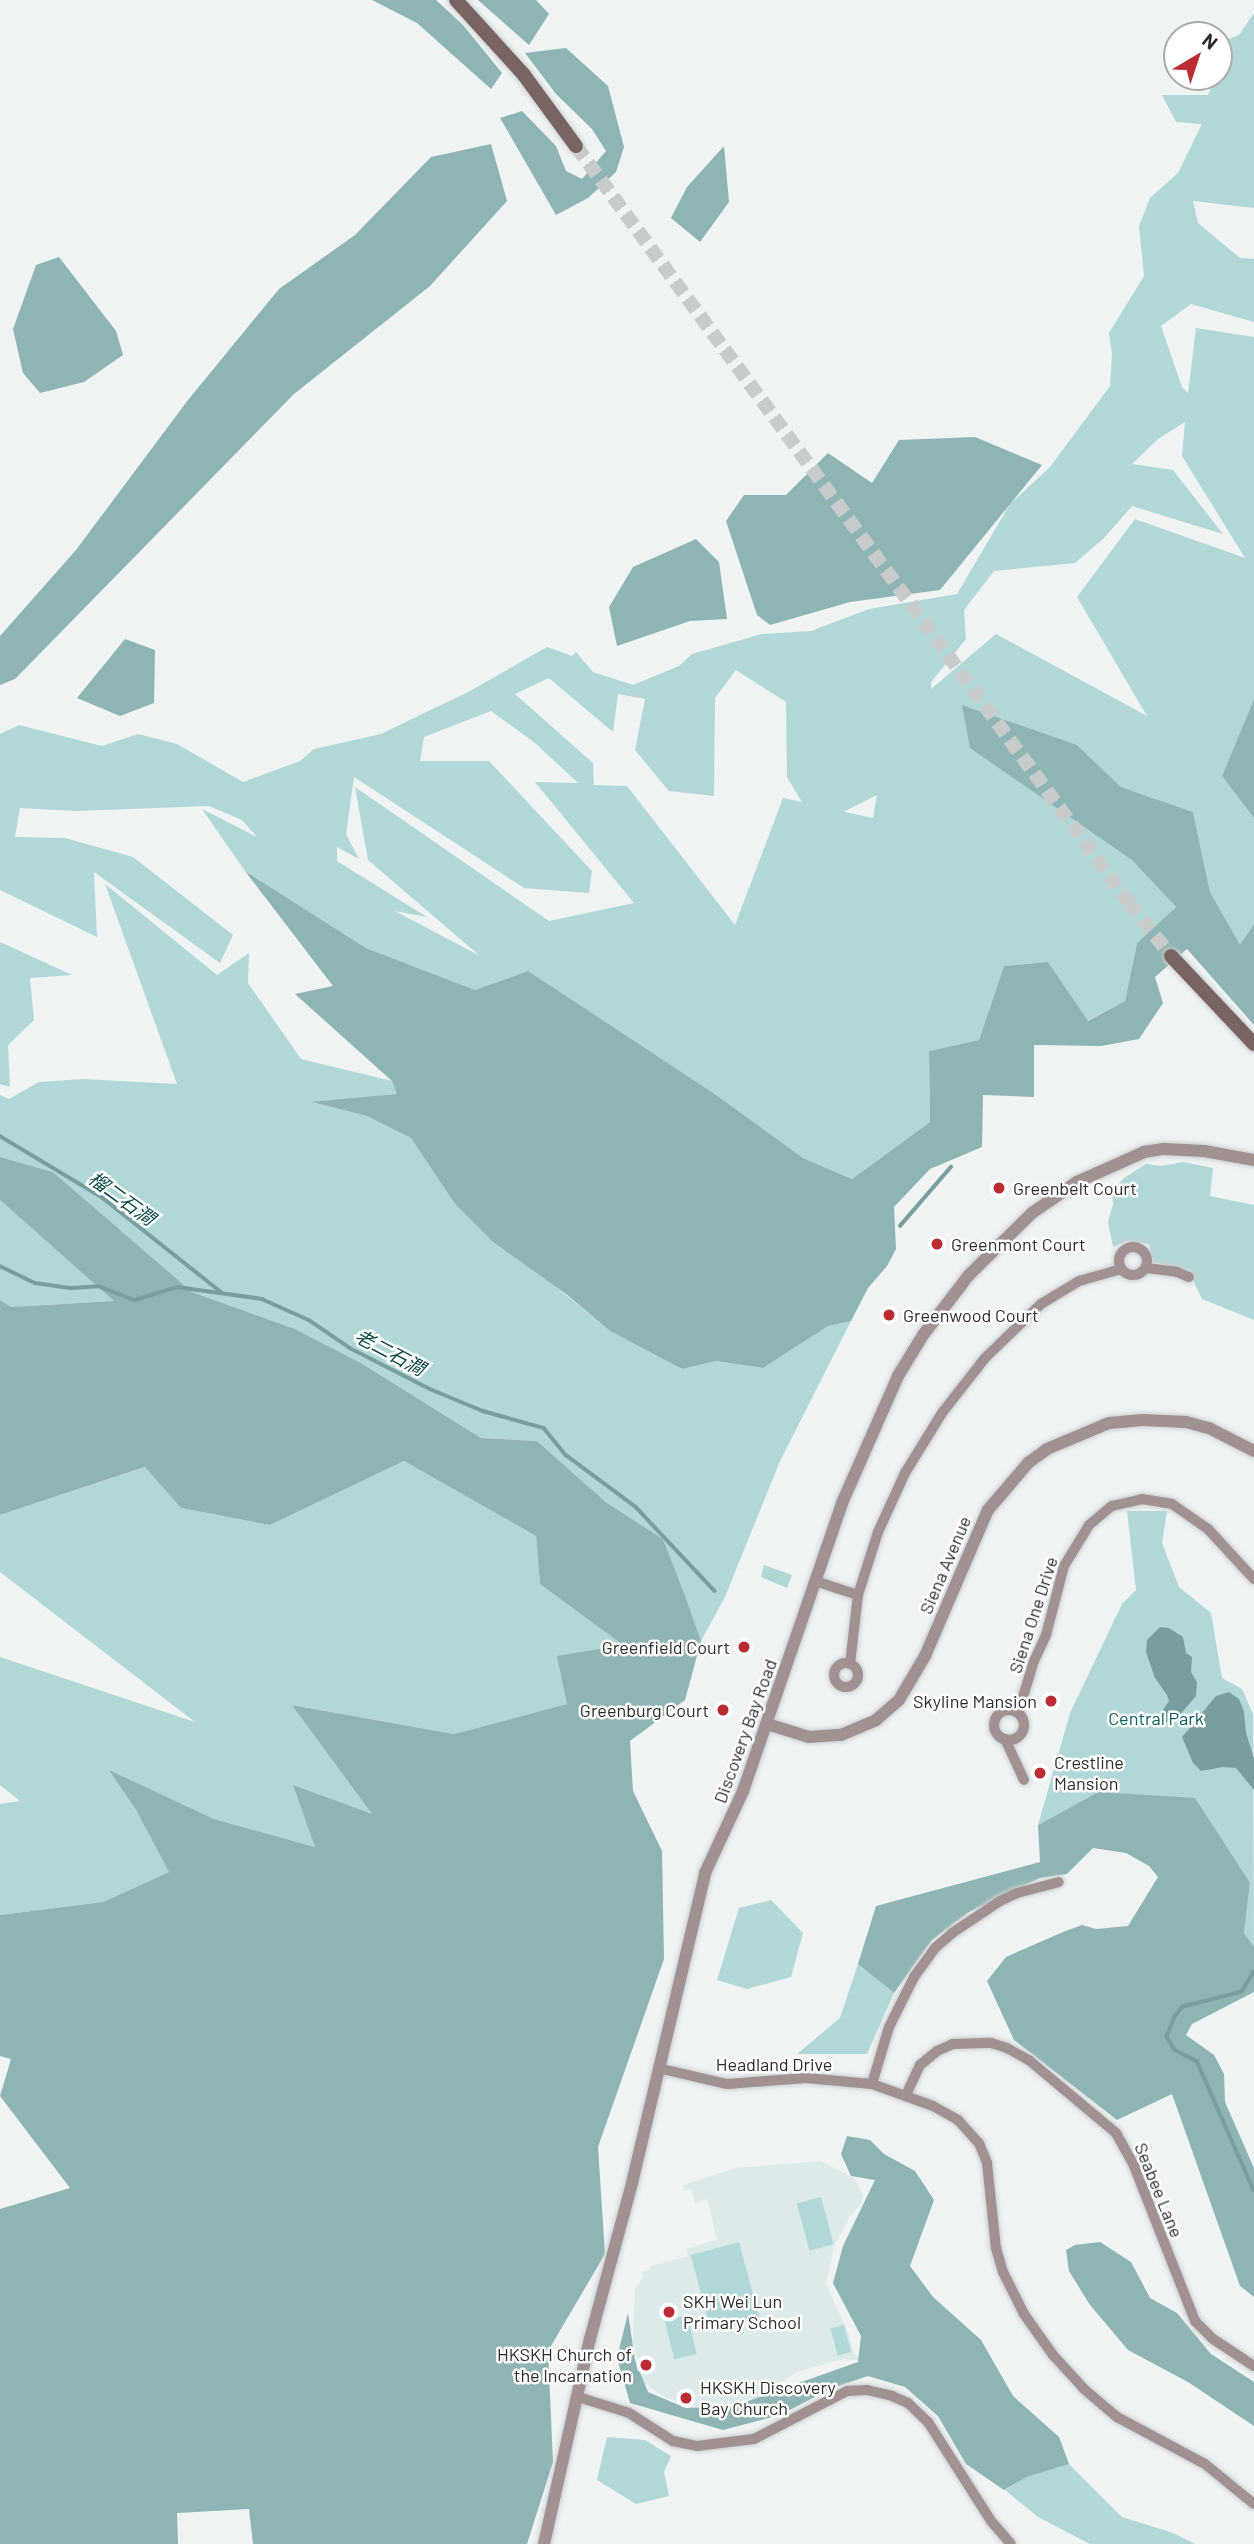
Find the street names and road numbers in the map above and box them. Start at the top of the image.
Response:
street label: Siena Avenue [915,1513,975,1617]
street label: Siena One Drive [1004,1554,1062,1676]
street label: Discovery Bay Road [709,1656,781,1806]
street label: Headland Drive [716,2053,832,2075]
street label: Seabee Lane [1130,2139,1188,2241]

